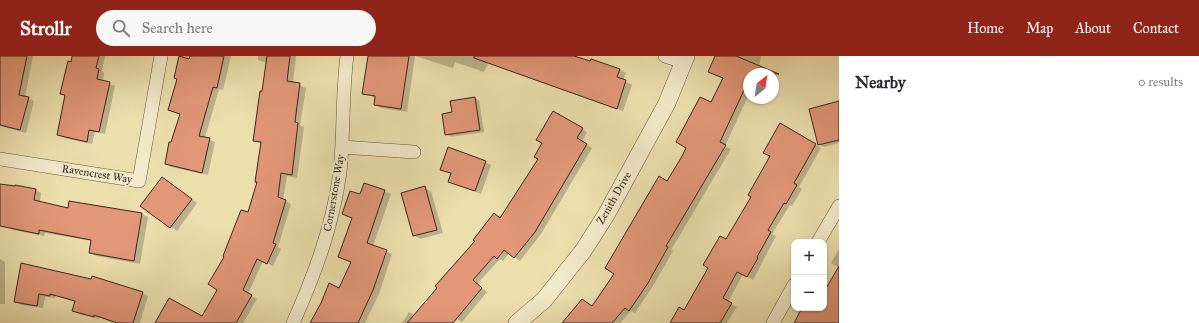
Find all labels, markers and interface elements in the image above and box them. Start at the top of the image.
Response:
search box [96,10,376,46]
text: Strollr [20,17,72,40]
icon: search [110,17,132,39]
text: Search here [142,19,213,37]
text: Home [967,20,1004,37]
text: Map [1026,20,1053,37]
text: About [1075,20,1111,37]
text: Contact [1133,20,1179,37]
north arrow [743,68,779,104]
text: Nearby [855,72,906,93]
text: 0 results [1138,74,1183,90]
street label: Cornerstone Way [321,153,347,232]
street label: Ravencrest Way [61,162,134,186]
street label: Zenith Drive [594,169,634,226]
map controls [791,239,827,311]
button: + [791,239,827,275]
button: − [791,275,827,311]

